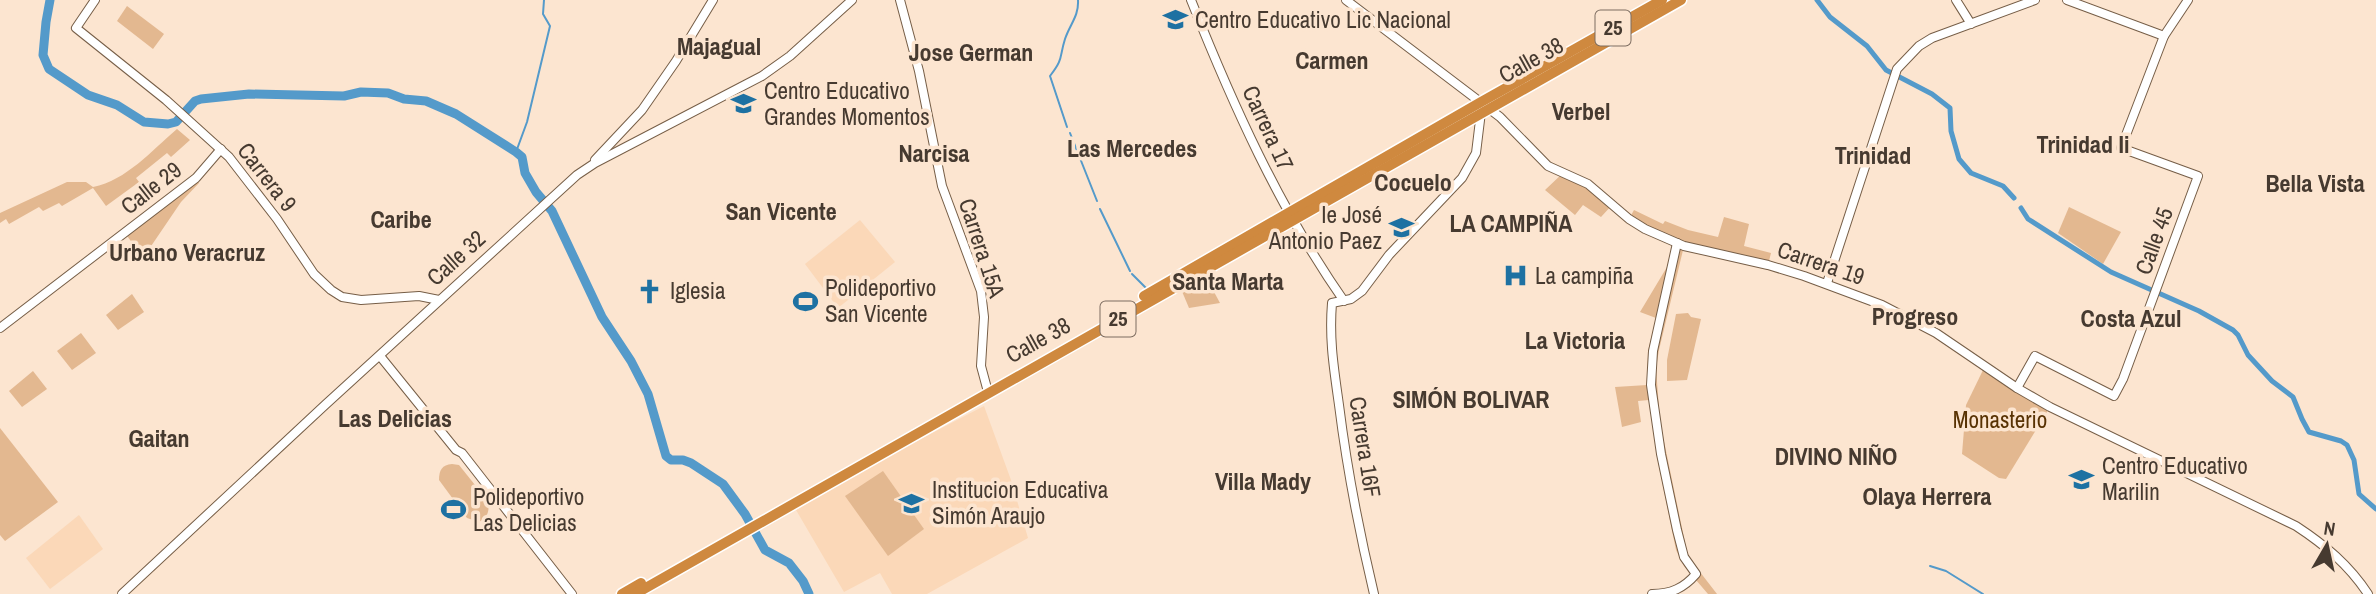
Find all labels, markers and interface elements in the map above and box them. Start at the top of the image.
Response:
place label: Centro Educativo Lic Nacional [1195,4,1451,35]
school or university icon: Centro Educativo Lic Nacional [1161,6,1189,34]
road number: 25 [1596,10,1630,46]
street label: Calle 38 [1493,29,1569,90]
district label: Majagual [677,30,761,62]
district label: Jose German [909,36,1033,68]
district label: Carmen [1295,44,1369,76]
place label: Centro Educativo Grandes Momentos [764,75,930,132]
street label: Carrera 17 [1235,80,1302,175]
school or university icon: Centro Educativo Grandes Momentos [730,90,758,118]
district label: Verbel [1552,95,1610,127]
district label: Trinidad Ii [2037,128,2129,160]
district label: Las Mercedes [1067,132,1197,164]
street label: Carrera 9 [231,136,304,218]
district label: Narcisa [898,137,970,169]
district label: Trinidad [1835,139,1911,171]
street label: Calle 29 [114,154,187,221]
district label: Cocuelo [1374,166,1452,198]
district label: Bella Vista [2265,167,2365,199]
street label: Carrera 15A [952,194,1013,302]
district label: San Vicente [725,195,837,227]
place label: Ie José Antonio Paez [1268,199,1382,256]
district label: Caribe [370,203,432,235]
street label: Calle 45 [2127,203,2180,279]
district label: LA CAMPIÑA [1450,207,1573,239]
school or university icon: Ie José Antonio Paez [1388,214,1416,242]
street label: Calle 32 [420,223,492,292]
street label: Carrera 19 [1774,233,1869,292]
district label: Urbano Veracruz [109,236,265,268]
place label: La campiña [1535,260,1634,291]
hospital icon: La campiña [1501,262,1529,290]
district label: Santa Marta [1172,265,1284,297]
place label: Polideportivo San Vicente [825,272,936,329]
place label: Iglesia [670,275,726,306]
church icon: Iglesia [636,277,664,305]
sports icon: Polideportivo San Vicente [791,287,819,315]
district label: Progreso [1872,300,1958,332]
road number: 25 [1100,302,1136,336]
district label: Costa Azul [2081,302,2181,334]
street label: Calle 38 [1000,309,1076,370]
district label: La Victoria [1525,324,1625,356]
district label: SIMÓN BOLIVAR [1392,383,1550,415]
street label: Carrera 16F [1342,394,1389,500]
district label: Las Delicias [338,402,452,434]
park label: Monasterio [1953,404,2047,435]
district label: Gaitan [128,422,190,454]
district label: DIVINO NIÑO [1775,440,1897,472]
place label: Centro Educativo Marilin [2102,450,2248,507]
district label: Villa Mady [1215,465,1311,497]
school or university icon: Centro Educativo Marilin [2068,465,2096,493]
place label: Institucion Educativa Simón Araujo [932,474,1109,531]
district label: Olaya Herrera [1862,480,1992,512]
place label: Polideportivo Las Delicias [473,481,584,538]
school or university icon: Institucion Educativa Simón Araujo [898,489,926,517]
sports icon: Polideportivo Las Delicias [439,496,467,524]
north arrow [2292,510,2362,580]
text: N [2322,514,2337,542]

